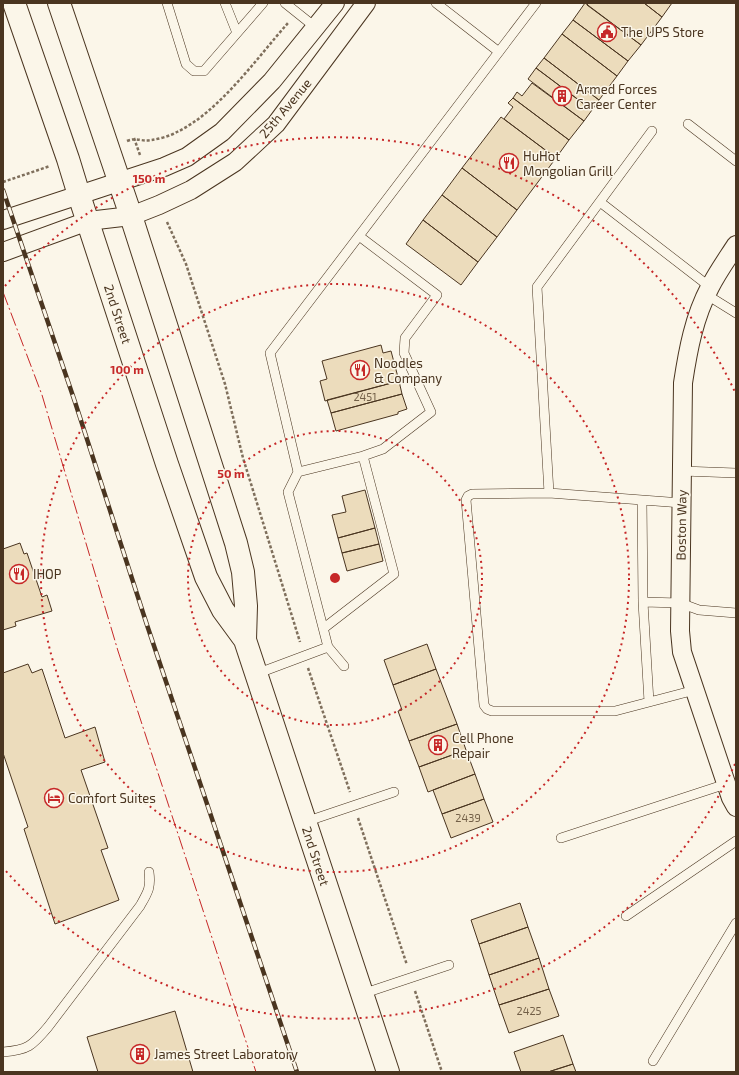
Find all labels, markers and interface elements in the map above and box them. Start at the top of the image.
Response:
public building icon: The UPS Store [596,21,618,43]
place label: The UPS Store [621,24,704,40]
street label: 25th Avenue [255,75,315,141]
place label: Armed Forces Career Center [576,81,657,112]
building icon: Armed Forces Career Center [551,85,573,107]
place label: HuHot Mongolian Grill [523,148,613,179]
restaurant icon: HuHot Mongolian Grill [498,152,520,174]
text: 150 m [133,171,165,185]
street label: 2nd Street [101,282,135,346]
place label: Noodles & Company [374,355,442,386]
restaurant icon: Noodles & Company [349,359,371,381]
text: 100 m [110,362,144,376]
house number: 2451 [353,390,377,403]
text: 50 m [217,466,245,480]
street label: Boston Way [672,489,690,561]
restaurant icon: IHOP [8,563,30,585]
place label: IHOP [33,566,62,582]
centre of rings [328,571,342,585]
place label: Cell Phone Repair [452,730,514,761]
building icon: Cell Phone Repair [427,734,449,756]
hotel icon: Comfort Suites [43,787,65,809]
place label: Comfort Suites [68,790,156,806]
house number: 2439 [455,811,481,824]
street label: 2nd Street [299,824,333,888]
house number: 2425 [516,1004,542,1017]
building icon: James Street Laboratory [129,1043,151,1065]
place label: James Street Laboratory [154,1046,298,1062]

